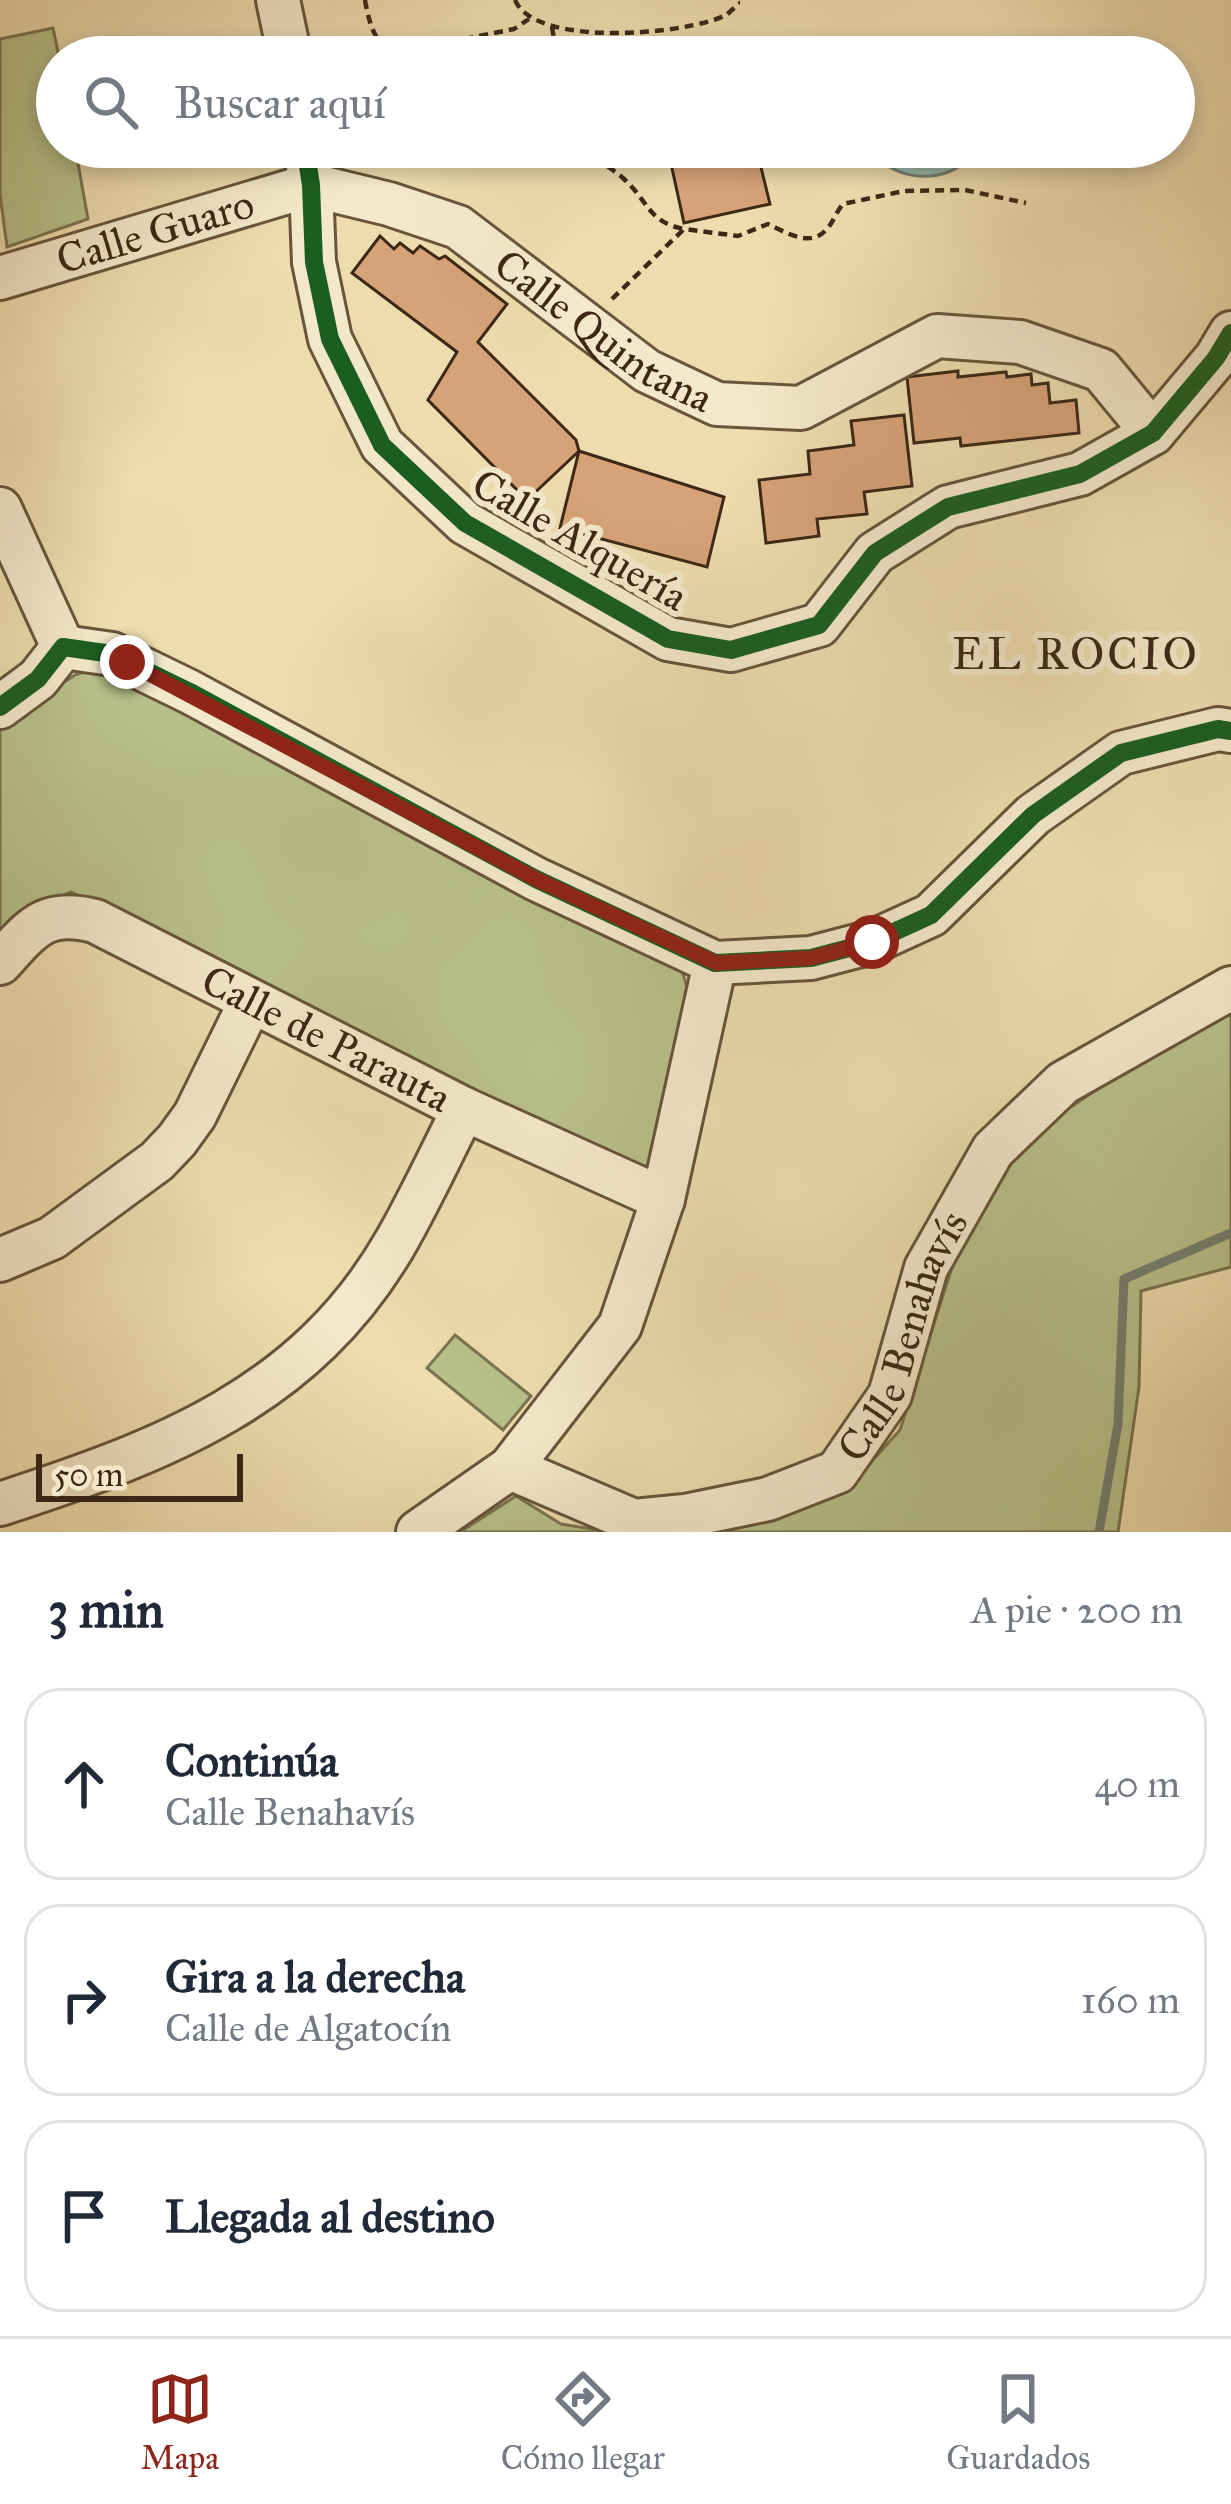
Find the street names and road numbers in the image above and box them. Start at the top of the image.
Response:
street label: Calle Guaro [50,178,260,286]
street label: Calle Quintana [484,238,721,424]
street label: Calle Alquería [463,458,697,623]
street label: Calle de Parauta [193,954,460,1124]
street label: Calle Benahavís [826,1201,979,1472]

